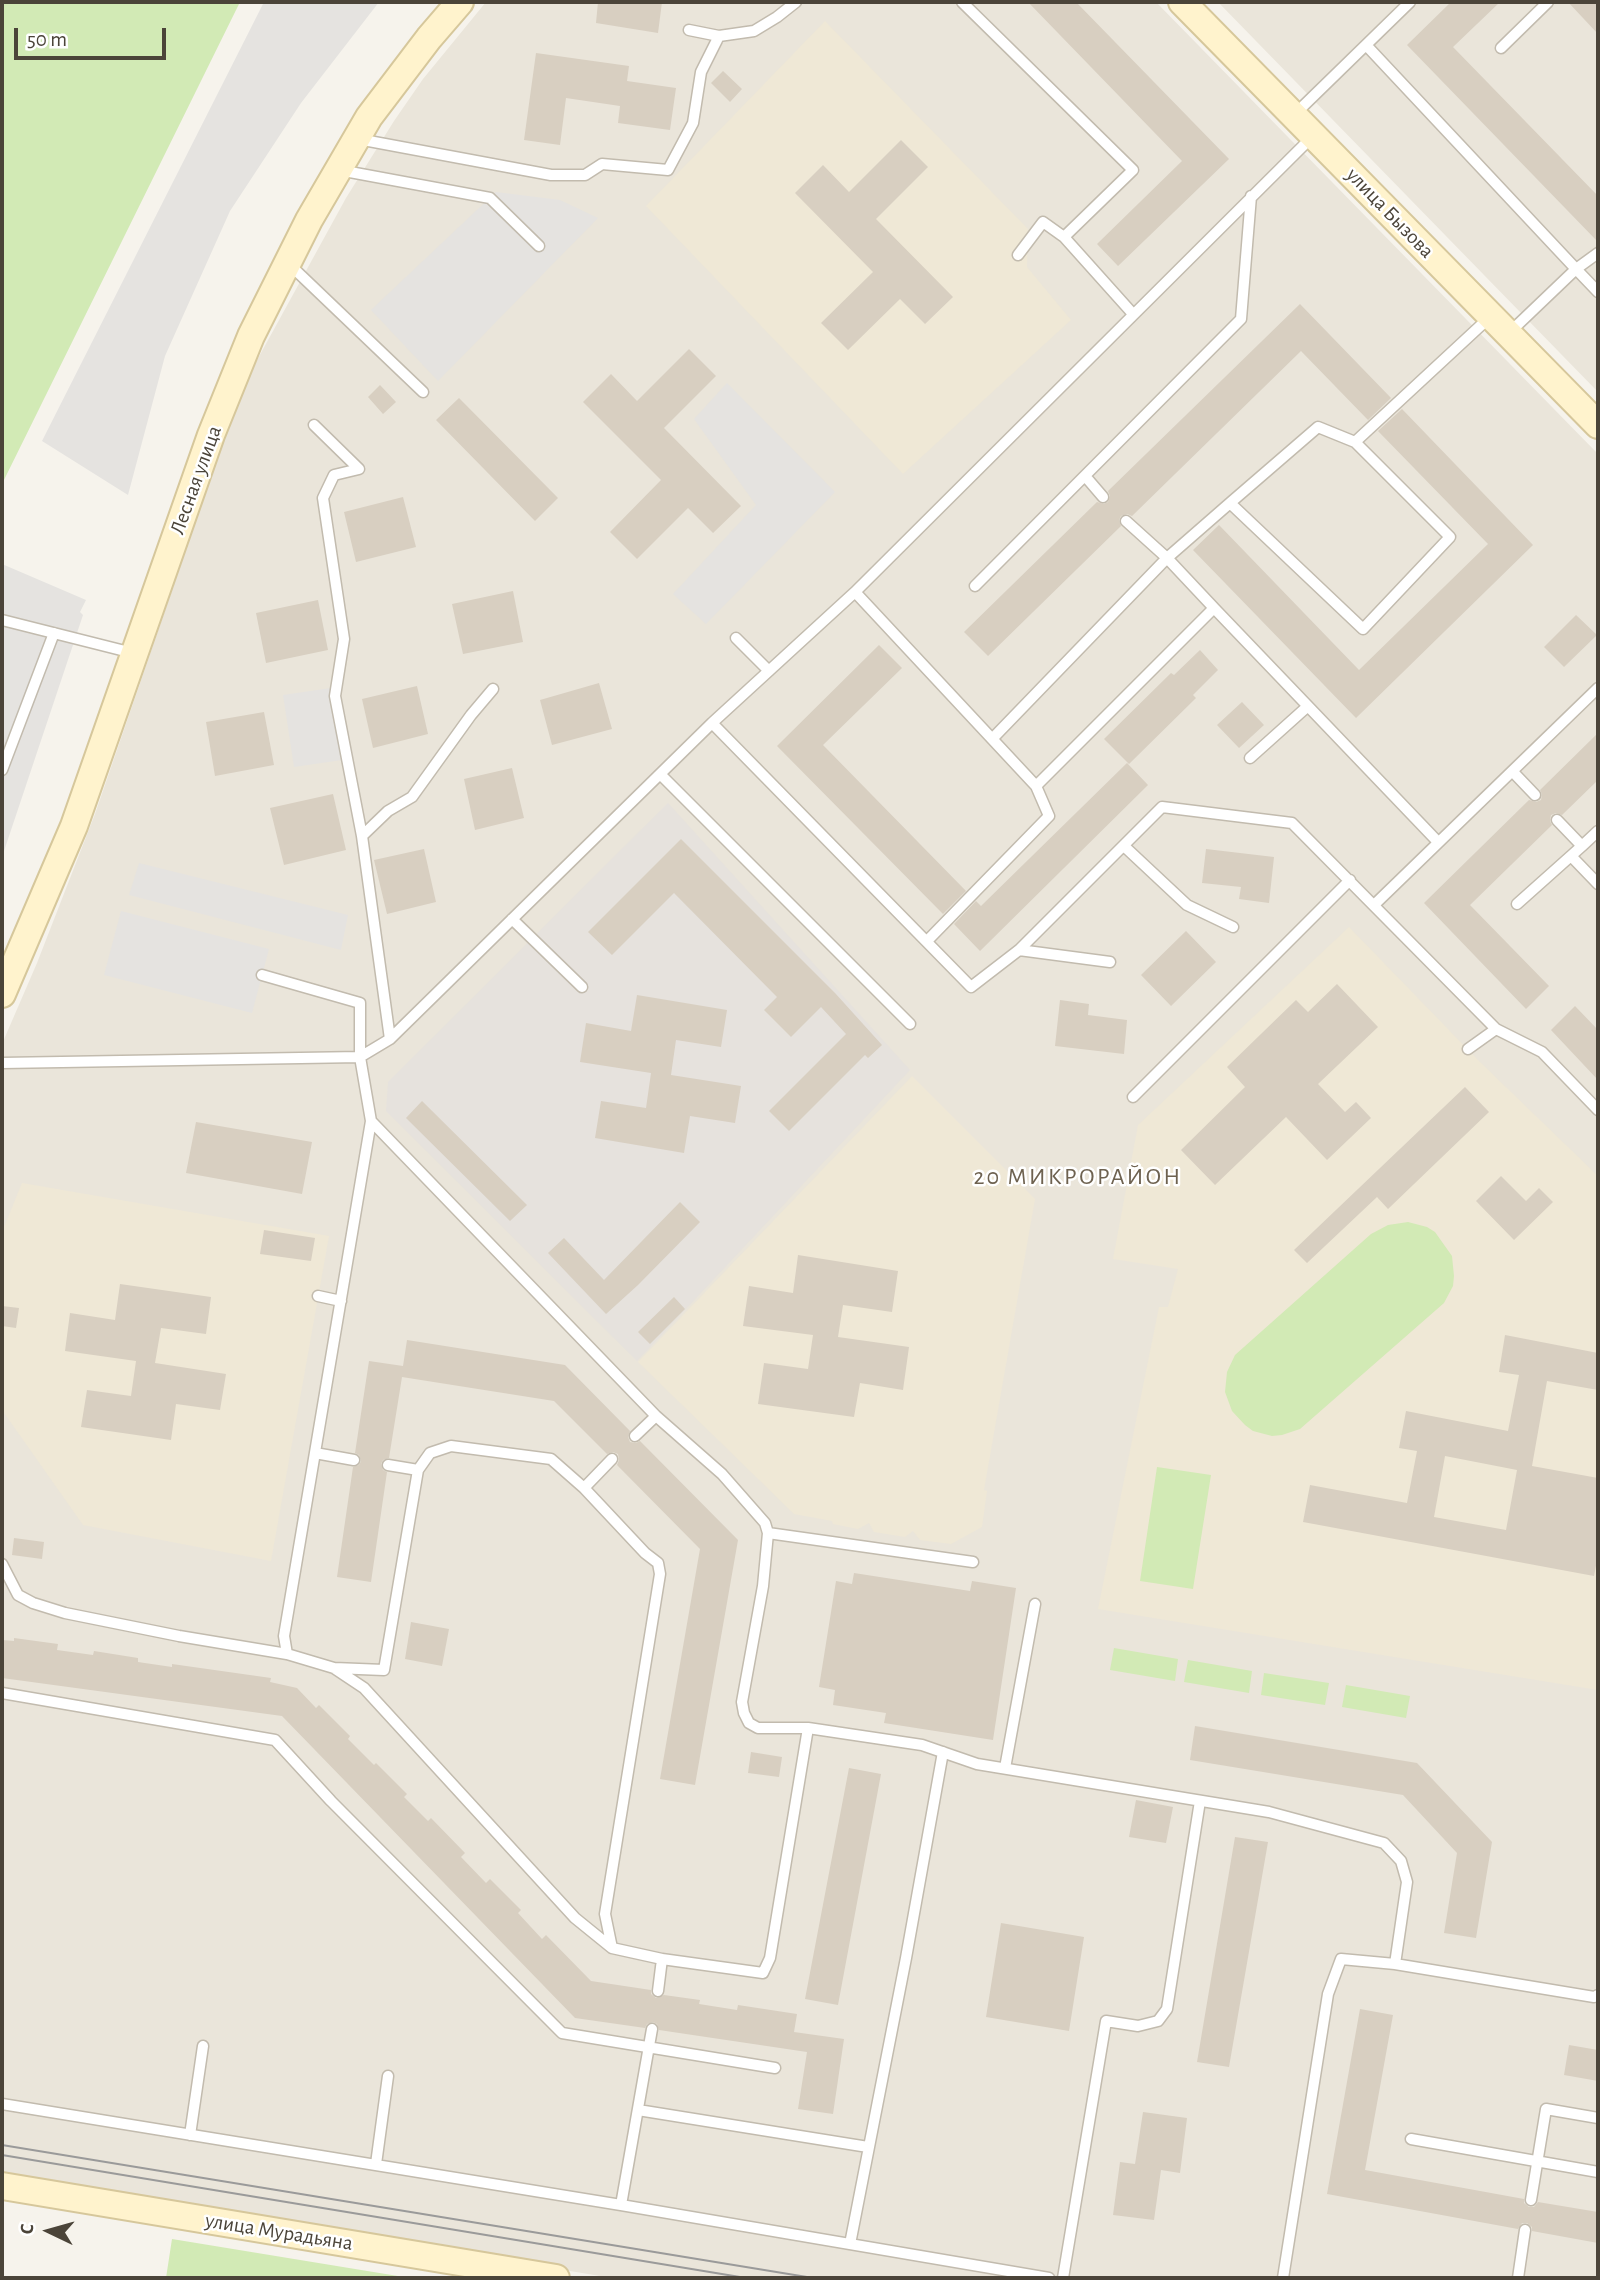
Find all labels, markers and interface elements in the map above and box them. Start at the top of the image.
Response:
scale bar [18,14,170,58]
text: 50 m [27,29,67,50]
street label: улица Бызова [1341,163,1439,263]
street label: Лесная улица [165,422,227,538]
district label: 20 МИКРОРАЙОН [975,1163,1181,1191]
north arrow [14,2196,84,2266]
street label: улица Мурадьяна [203,2208,355,2256]
text: С [18,2223,38,2235]

